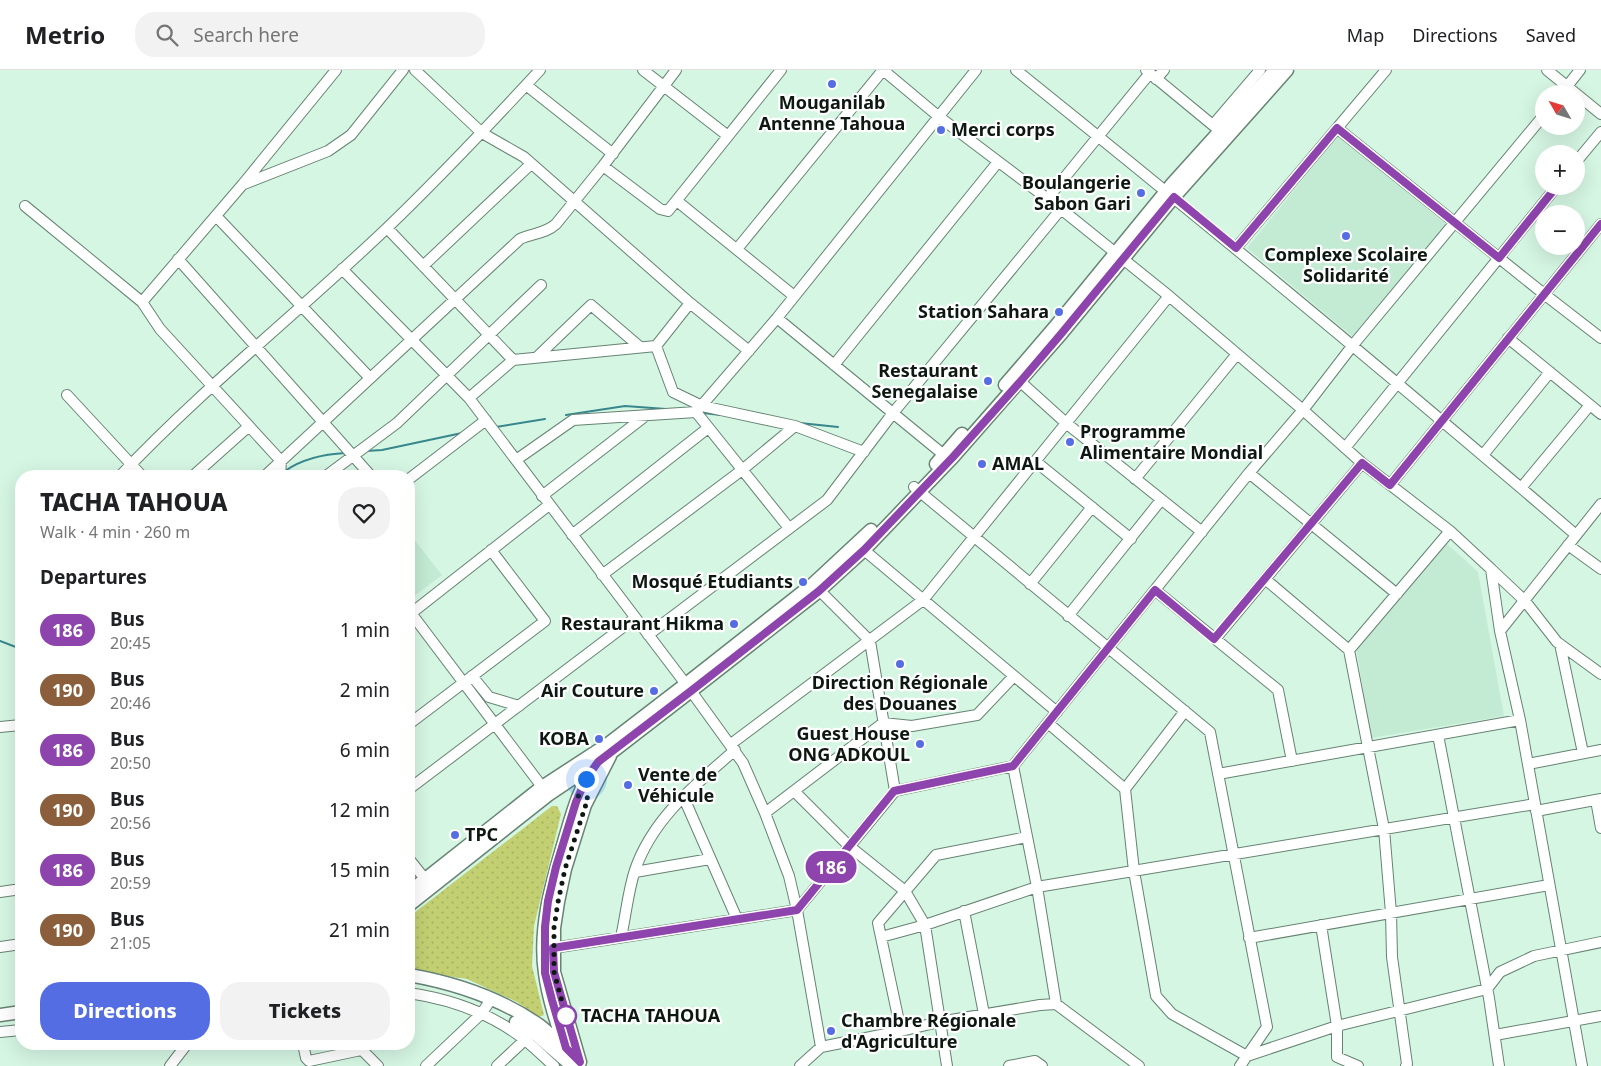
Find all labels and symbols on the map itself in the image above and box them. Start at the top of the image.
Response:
marker: Mouganilab Antenne Tahoua [826,78,838,90]
north arrow [1535,85,1585,135]
place label: Mouganilab Antenne Tahoua [759,90,905,135]
place label: Merci corps [951,117,1055,141]
marker: Merci corps [935,124,947,136]
place label: Boulangerie Sabon Gari [1022,170,1131,215]
marker: Boulangerie Sabon Gari [1135,187,1147,199]
marker: Complexe Scolaire Solidarité [1340,230,1352,242]
place label: Complexe Scolaire Solidarité [1264,242,1428,287]
place label: Station Sahara [918,299,1049,323]
marker: Station Sahara [1053,306,1065,318]
place label: Restaurant Senegalaise [871,358,978,403]
marker: Restaurant Senegalaise [982,375,994,387]
place label: Programme Alimentaire Mondial [1080,419,1263,464]
marker: Programme Alimentaire Mondial [1064,436,1076,448]
place label: AMAL [992,451,1044,475]
marker: AMAL [976,458,988,470]
place label: Mosqué Etudiants [632,569,793,593]
marker: Mosqué Etudiants [797,576,809,588]
place label: Restaurant Hikma [561,611,724,635]
marker: Restaurant Hikma [728,618,740,630]
marker: Direction Régionale des Douanes [894,658,906,670]
place label: Direction Régionale des Douanes [812,670,988,715]
place label: Air Couture [541,678,644,702]
marker: Air Couture [648,685,660,697]
place label: Guest House ONG ADKOUL [788,721,910,766]
place label: KOBA [539,726,590,750]
marker: KOBA [593,733,605,745]
marker: Guest House ONG ADKOUL [914,738,926,750]
place label: Vente de Véhicule [638,762,717,807]
your location [574,767,599,792]
marker: Vente de Véhicule [622,779,634,791]
place label: TPC [465,822,498,846]
marker: TPC [449,829,461,841]
line badge: 186 [802,851,860,883]
place label: TACHA TAHOUA [581,1003,721,1027]
marker: TACHA TAHOUA [555,1005,577,1027]
place label: Chambre Régionale d'Agriculture [841,1008,1016,1053]
marker: Chambre Régionale d'Agriculture [825,1025,837,1037]

